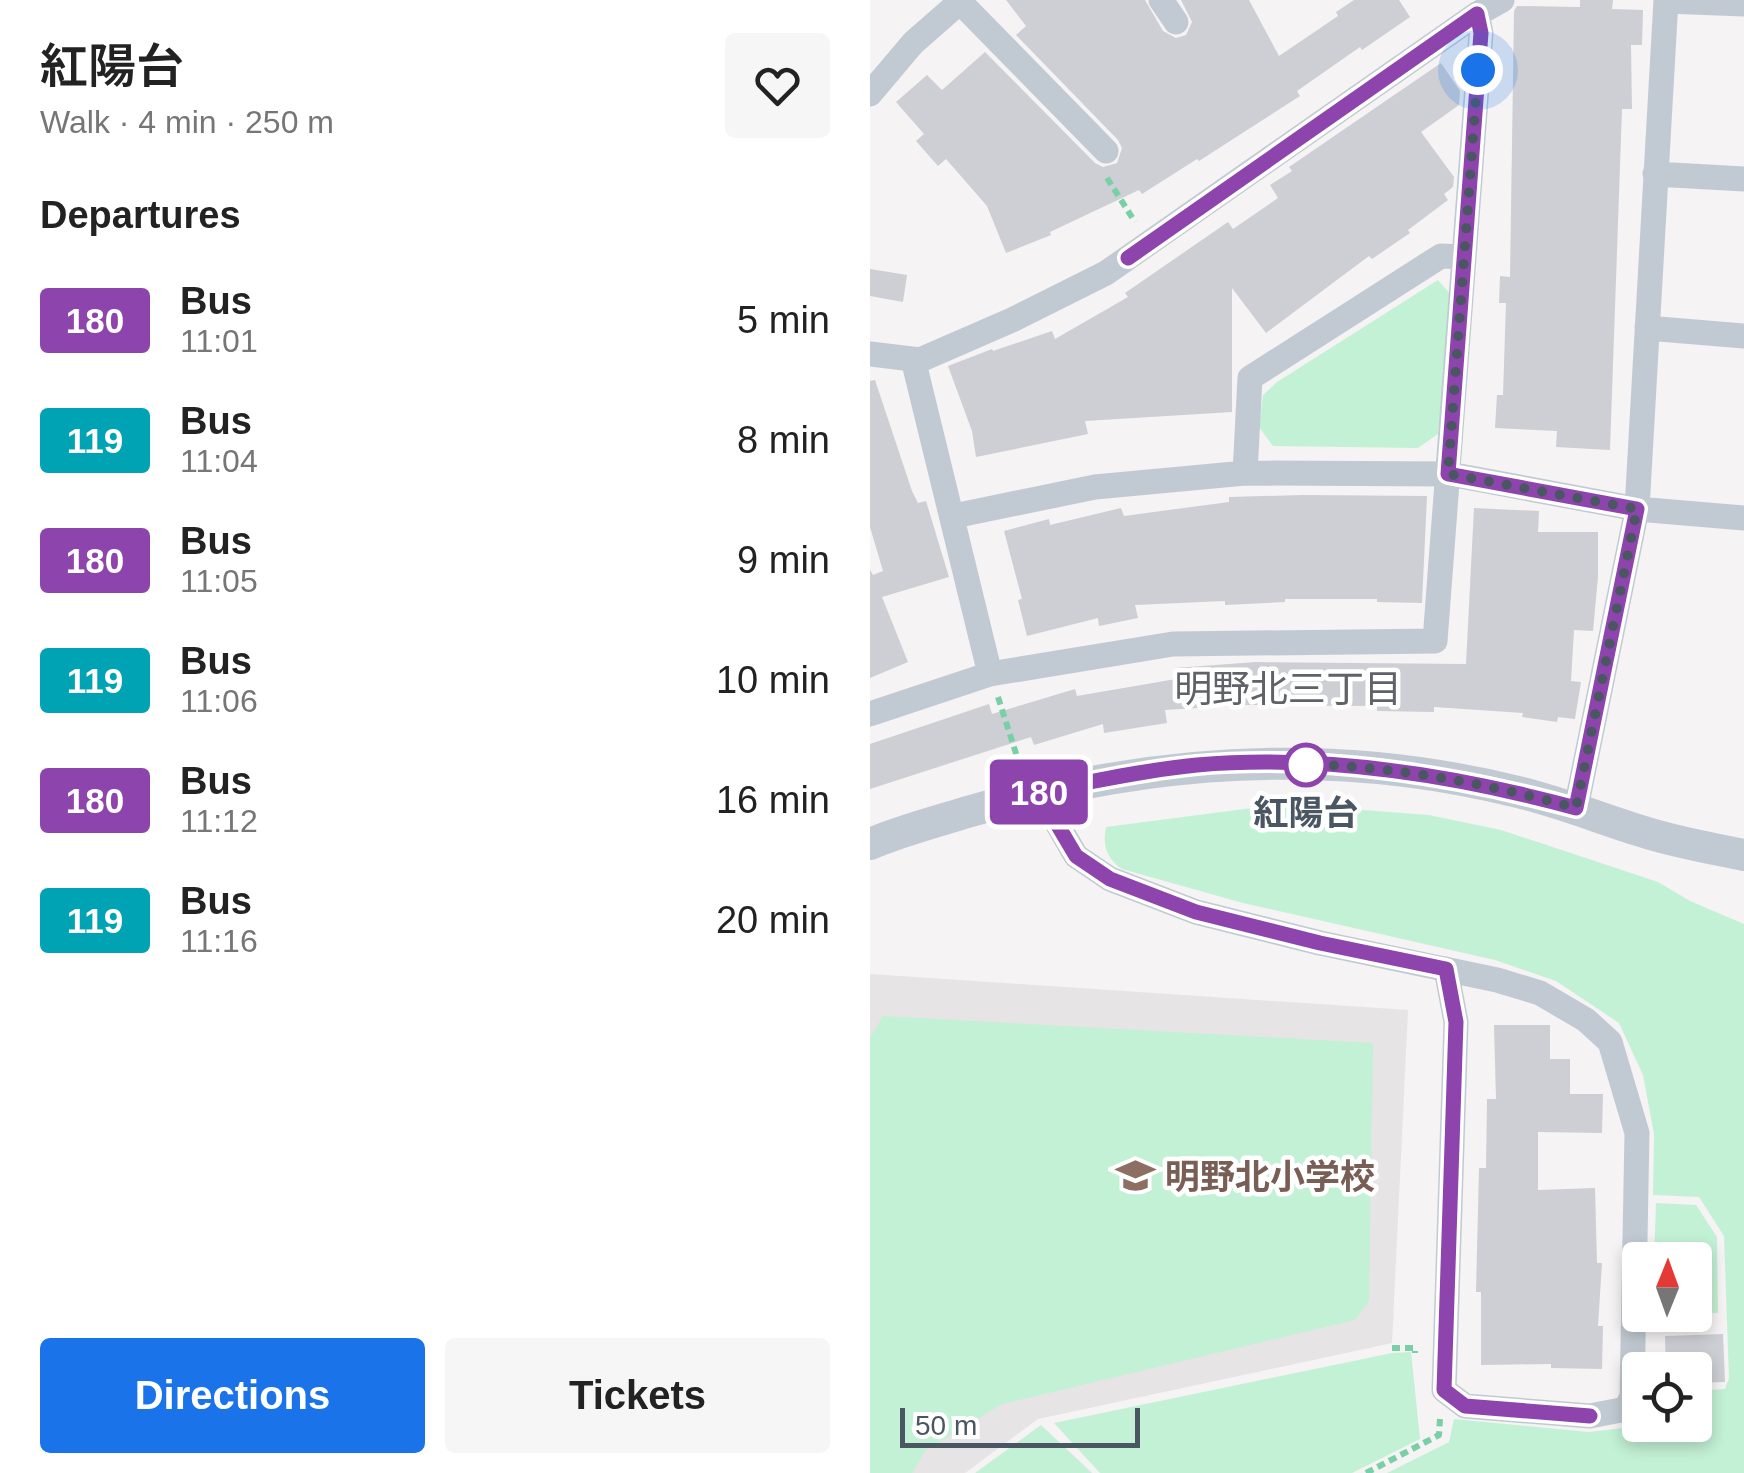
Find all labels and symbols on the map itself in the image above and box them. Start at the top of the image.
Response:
your location [1453,45,1503,95]
district label: 明野北三丁目 [1174,668,1402,710]
marker: 紅陽台 [1285,744,1327,786]
line badge: 180 [981,760,1096,824]
place label: 紅陽台 [1253,793,1359,832]
school or university icon: 明野北小学校 [1114,1155,1156,1197]
place label: 明野北小学校 [1165,1157,1375,1196]
north arrow [1622,1242,1712,1332]
scale bar [900,1403,1140,1448]

